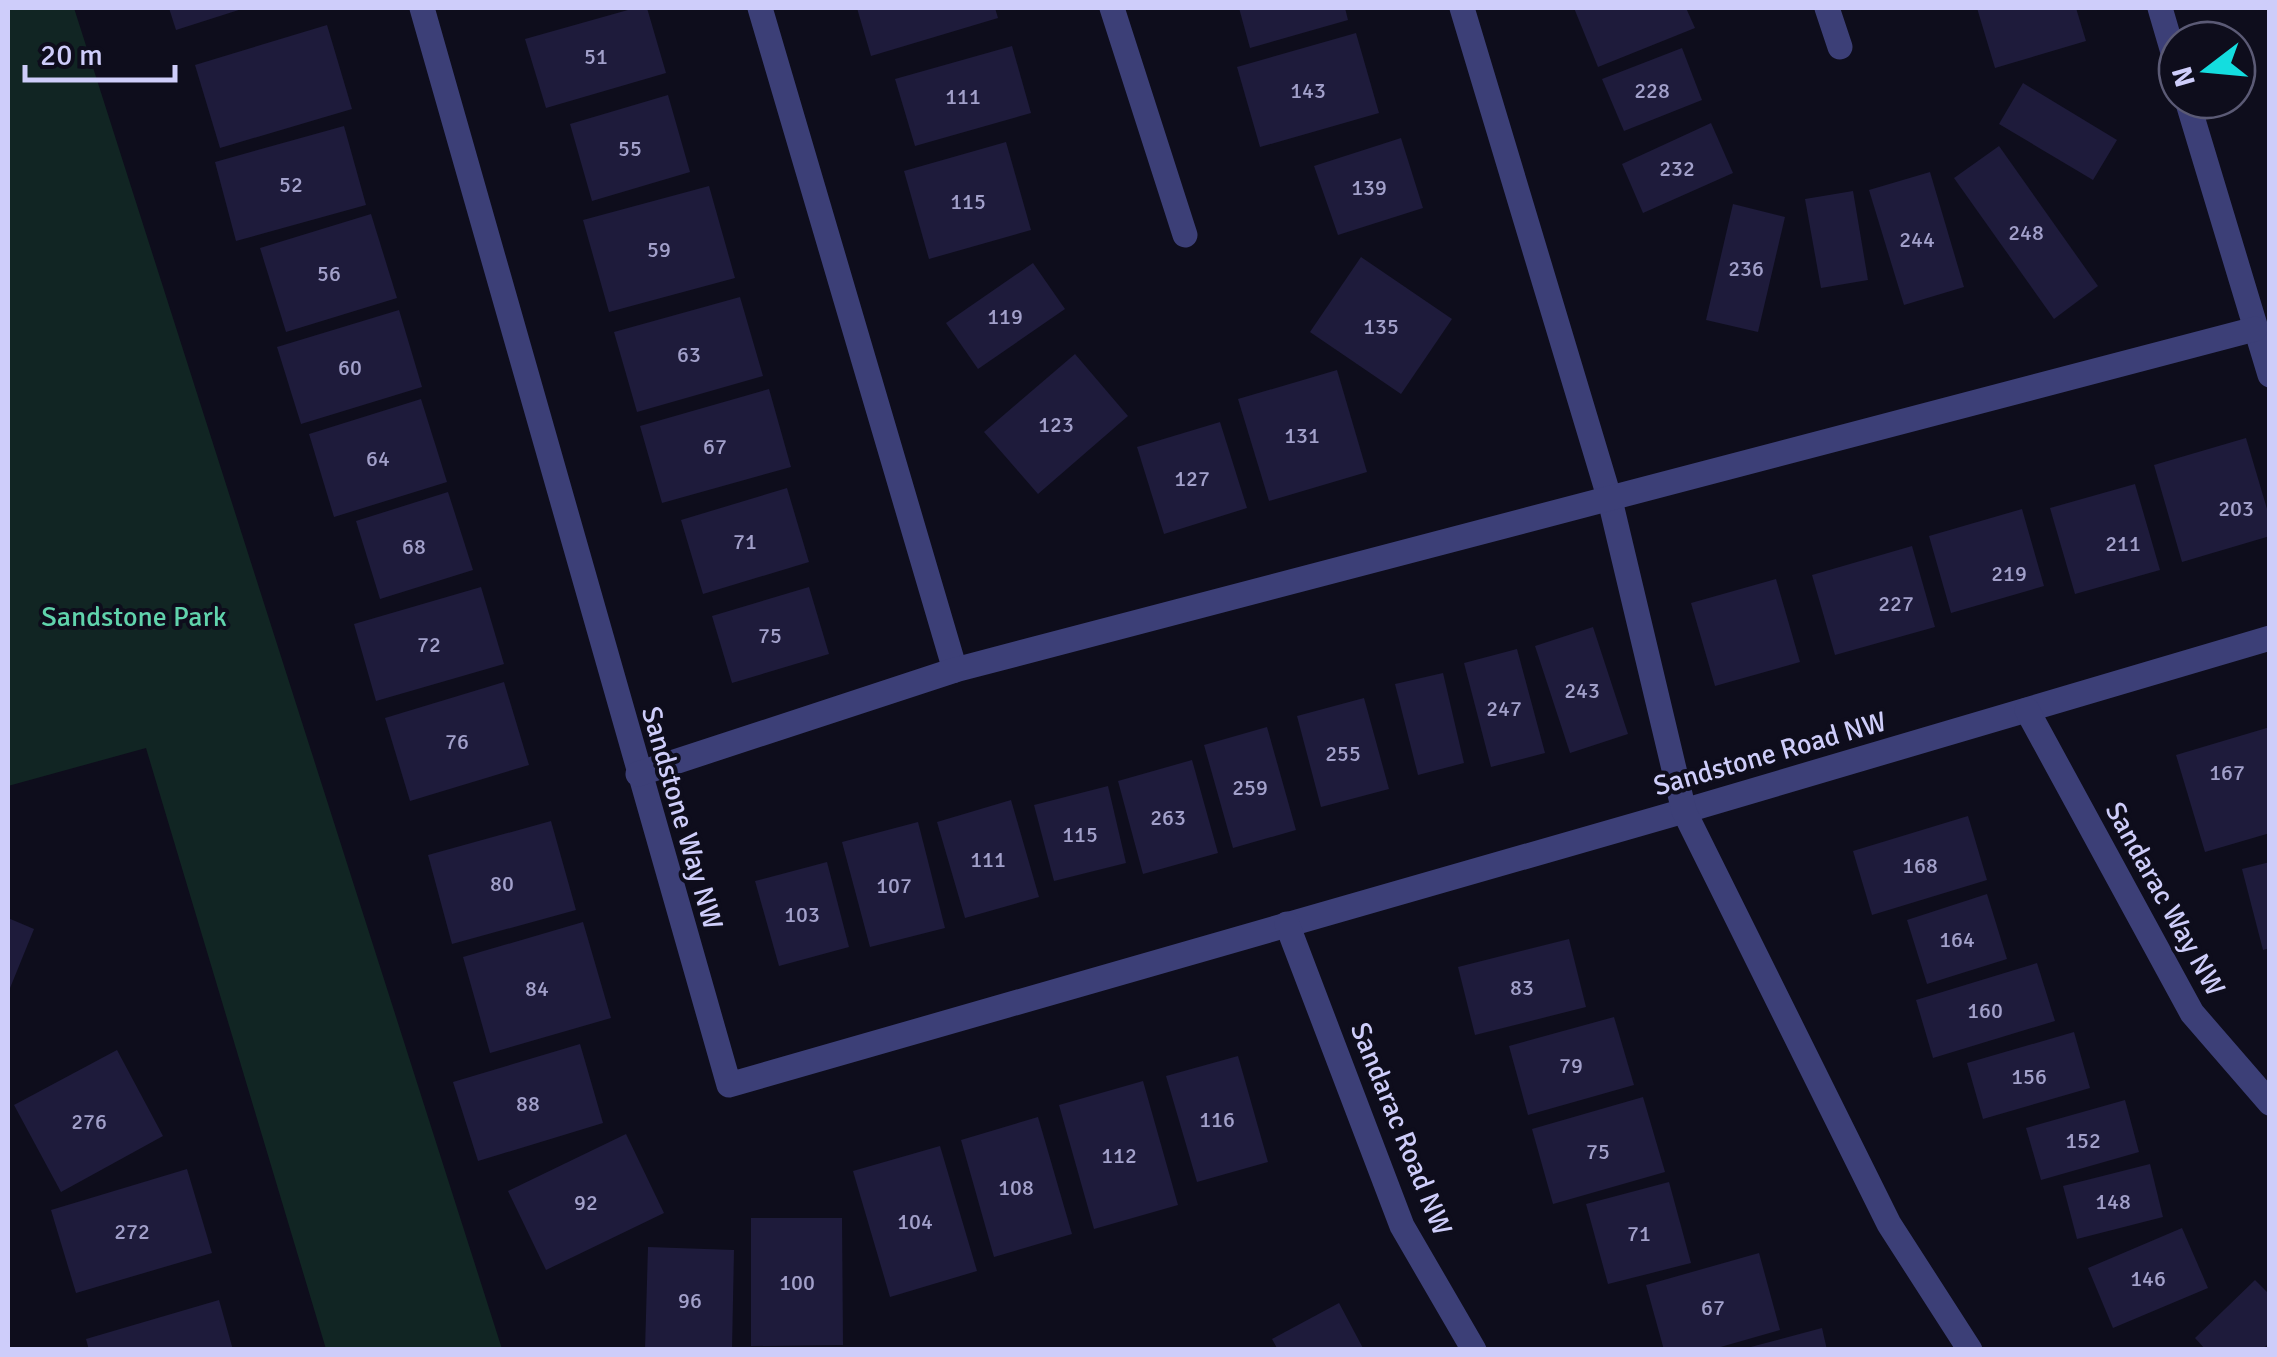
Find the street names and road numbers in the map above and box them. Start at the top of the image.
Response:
street label: Sandstone Way NW [634,703,730,934]
street label: Sandstone Road NW [1650,704,1891,803]
street label: Sandarac Way NW [2098,796,2232,1002]
street label: Sandarac Road NW [1343,1018,1459,1241]

